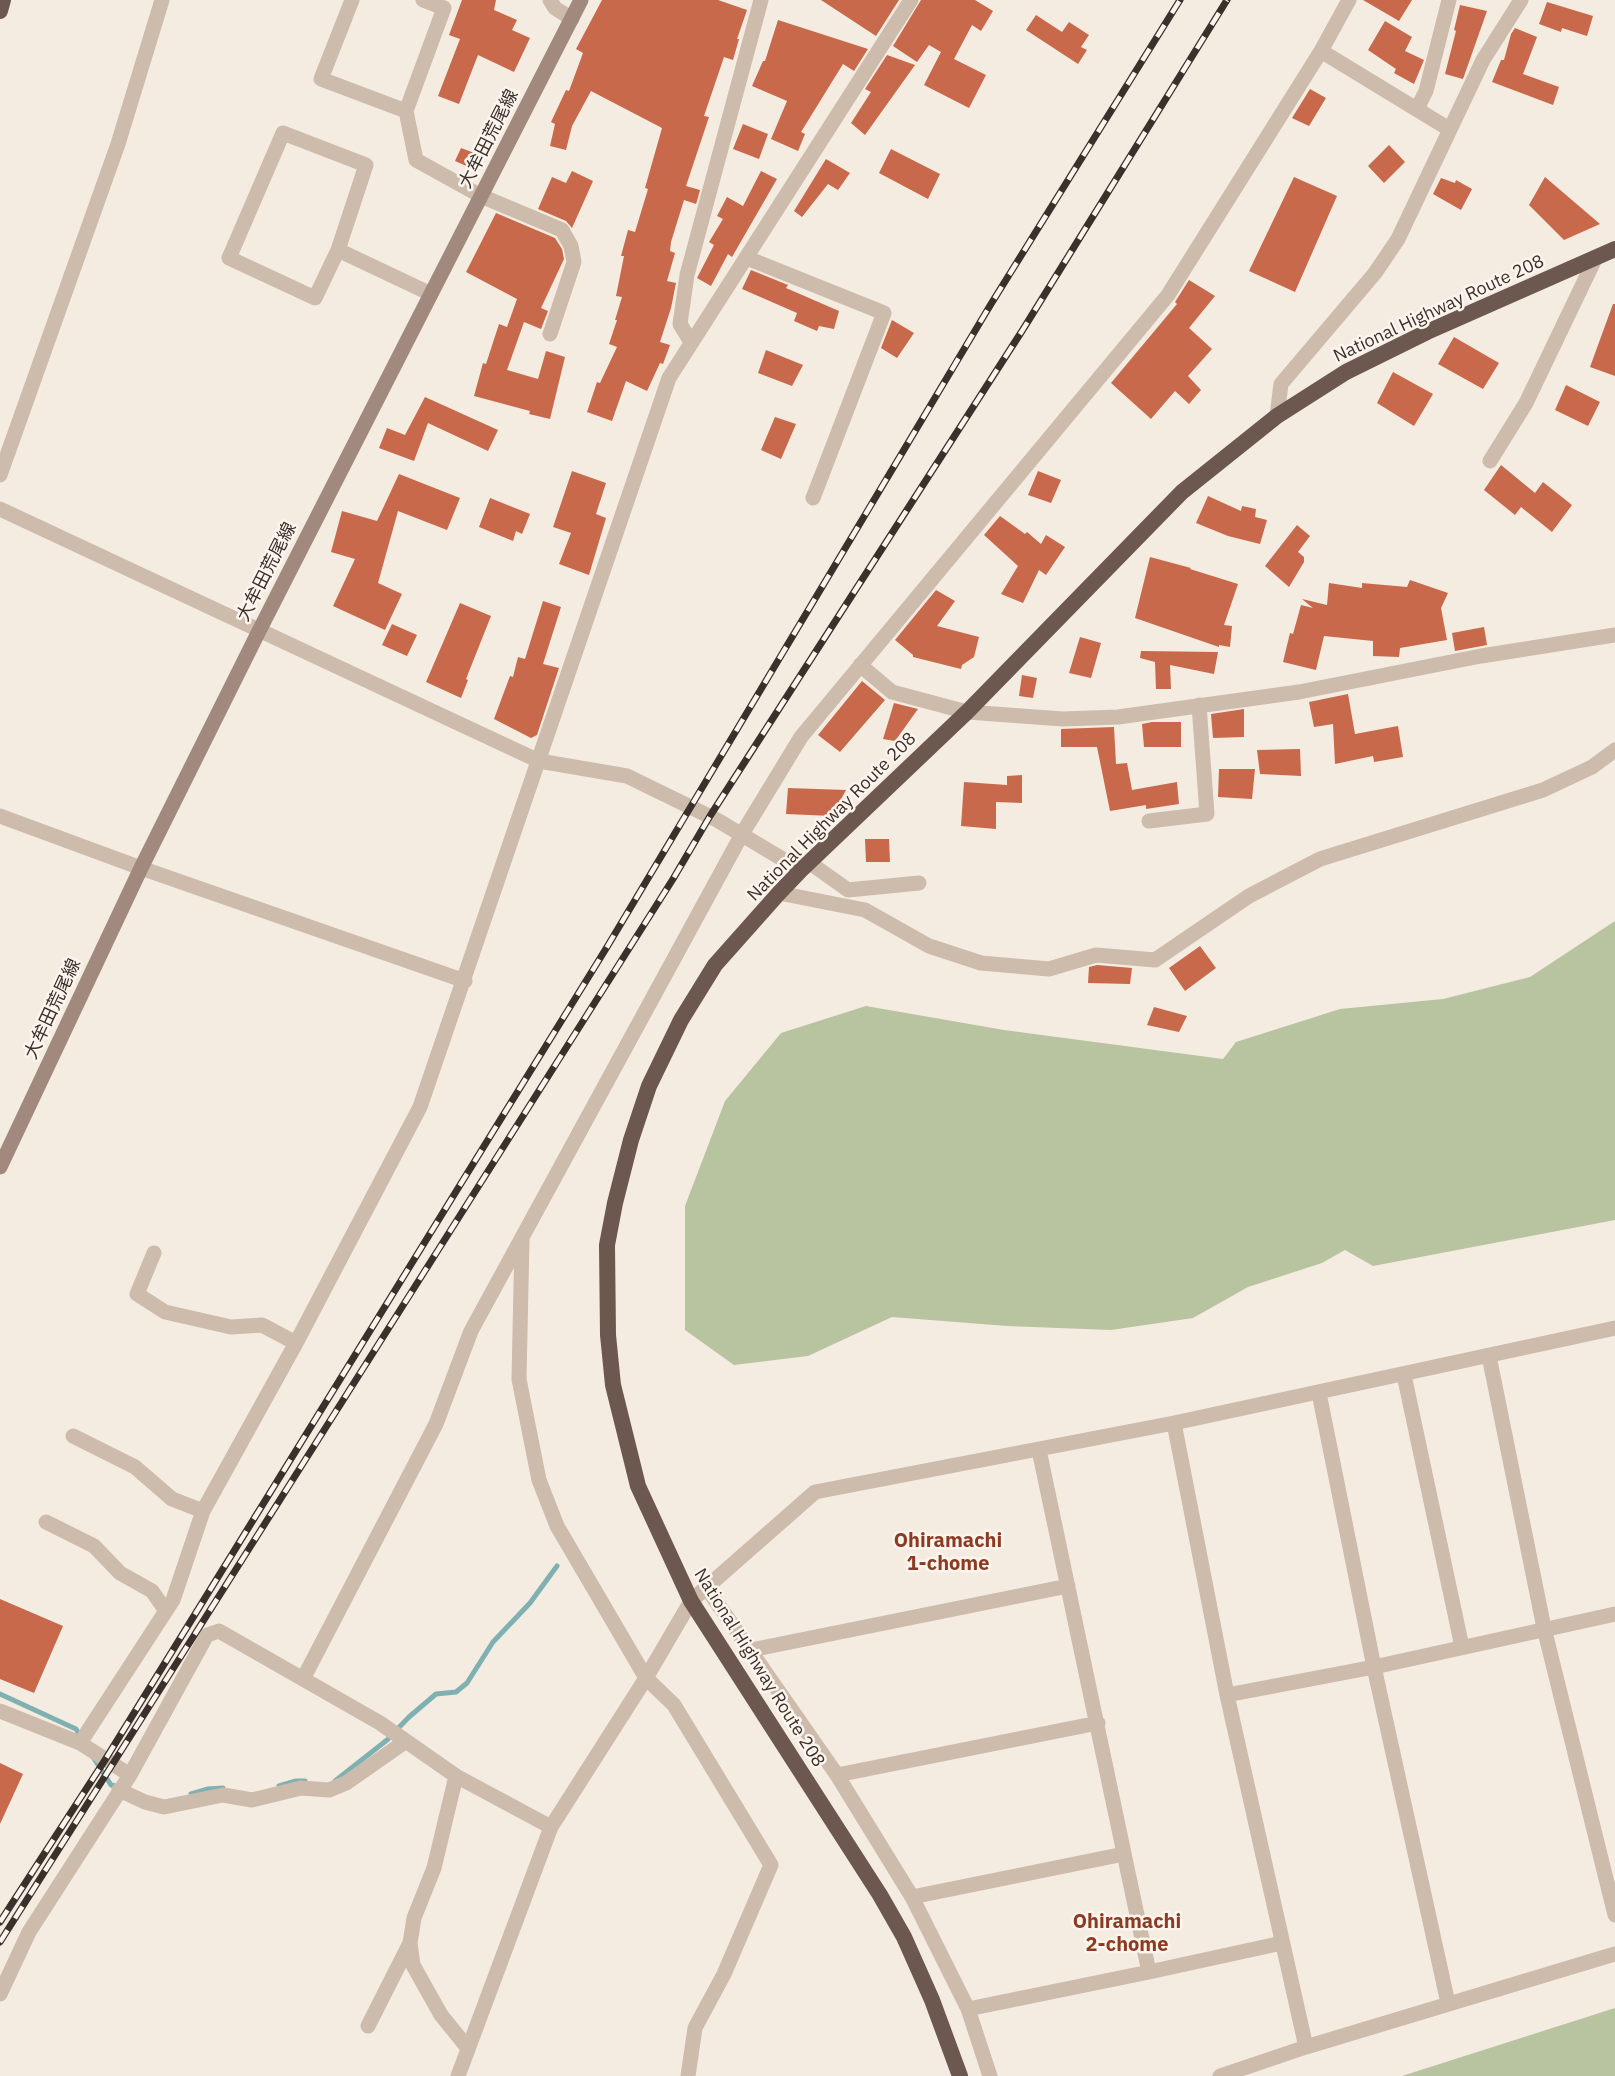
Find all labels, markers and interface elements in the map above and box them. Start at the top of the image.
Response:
street label: 大牟田荒尾線 [455,86,523,192]
street label: National Highway Route 208 [1330,251,1548,367]
street label: 大牟田荒尾線 [233,519,301,625]
street label: National Highway Route 208 [743,728,921,906]
street label: 大牟田荒尾線 [20,955,86,1063]
district label: Ohiramachi 1-chome [894,1529,1002,1576]
street label: National Highway Route 208 [689,1565,829,1771]
district label: Ohiramachi 2-chome [1073,1910,1181,1957]

